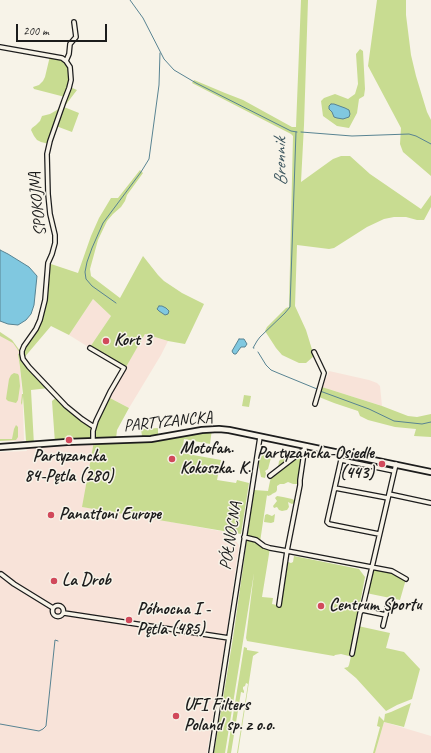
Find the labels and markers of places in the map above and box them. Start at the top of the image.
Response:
place label: Kort 3 [114,331,151,351]
marker: Kort 3 [101,336,111,346]
marker: Partyzancka 84-Pętla (280) [64,435,74,445]
place label: Motofan. Kokoszka. K. [180,439,251,479]
place label: Partyzancka-Osiedle (443) [257,444,374,484]
place label: Partyzancka 84-Pętla (280) [25,447,113,487]
marker: Motofan. Kokoszka. K. [167,454,177,464]
marker: Partyzancka-Osiedle (443) [377,459,387,469]
place label: Panattoni Europe [59,505,161,525]
marker: Panattoni Europe [46,510,56,520]
place label: La Drob [62,571,111,591]
marker: La Drob [49,576,59,586]
place label: Centrum Sportu [329,596,421,616]
place label: Północna I - Pętla (485) [137,600,210,640]
marker: Centrum Sportu [316,601,326,611]
marker: Północna I - Pętla (485) [124,615,134,625]
place label: UFI Filters Poland sp. z o.o. [184,696,275,736]
marker: UFI Filters Poland sp. z o.o. [171,711,181,721]

